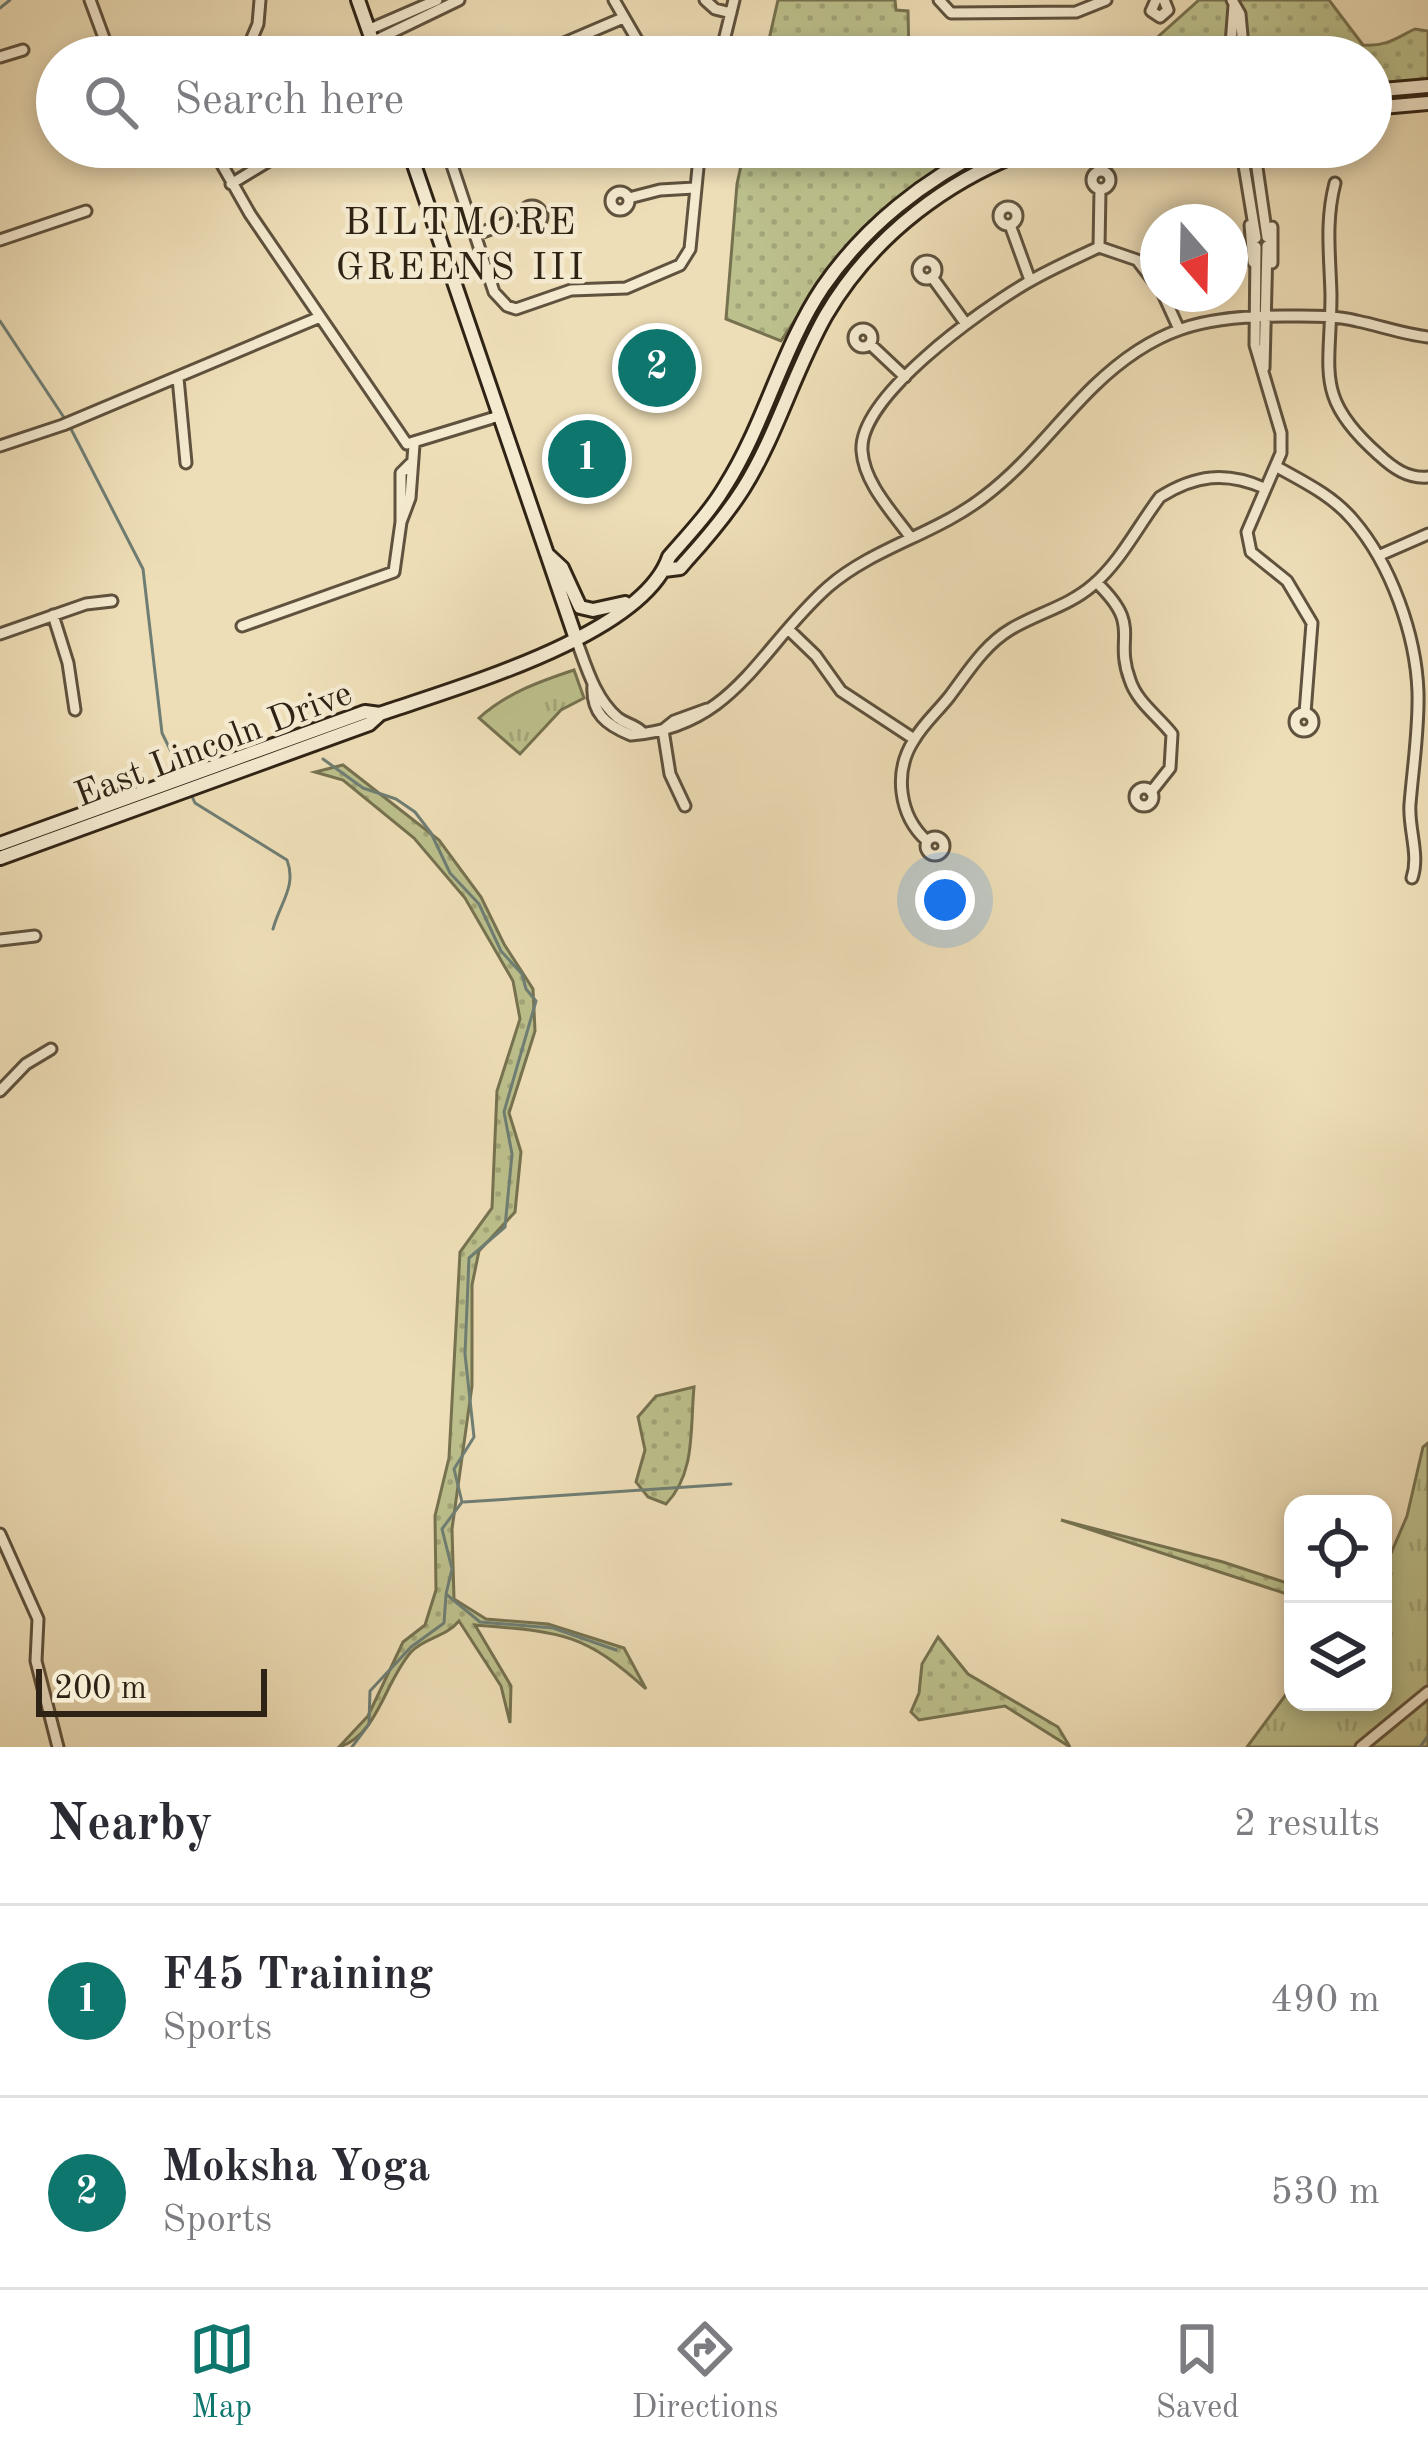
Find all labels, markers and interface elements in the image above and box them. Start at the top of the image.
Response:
search box [36,36,1392,168]
icon: search [78,69,144,135]
text: Search here [174,79,404,124]
district label: BILTMORE GREENS III [335,204,587,288]
north arrow [1140,204,1248,312]
pin: 2 [618,323,696,413]
pin: 1 [548,414,626,504]
street label: East Lincoln Drive [71,677,357,815]
your location [915,870,975,930]
map controls [1284,1495,1392,1711]
button: locate [1284,1495,1392,1603]
button: layers [1284,1603,1392,1711]
scale bar [36,1663,267,1716]
text: 200 m [54,1673,147,1706]
text: Nearby [48,1800,213,1851]
text: 2 results [1234,1805,1380,1844]
text: F45 Training [162,1954,433,1999]
text: 1 [76,1981,98,2020]
text: 490 m [1270,1981,1380,2020]
text: Sports [162,2009,272,2048]
text: Moksha Yoga [162,2146,430,2191]
text: 2 [76,2173,98,2212]
text: 530 m [1270,2173,1380,2212]
text: Sports [162,2201,272,2240]
tab: Map [189,2316,255,2429]
tab: Directions [632,2316,778,2429]
tab: Saved [1155,2316,1239,2429]

